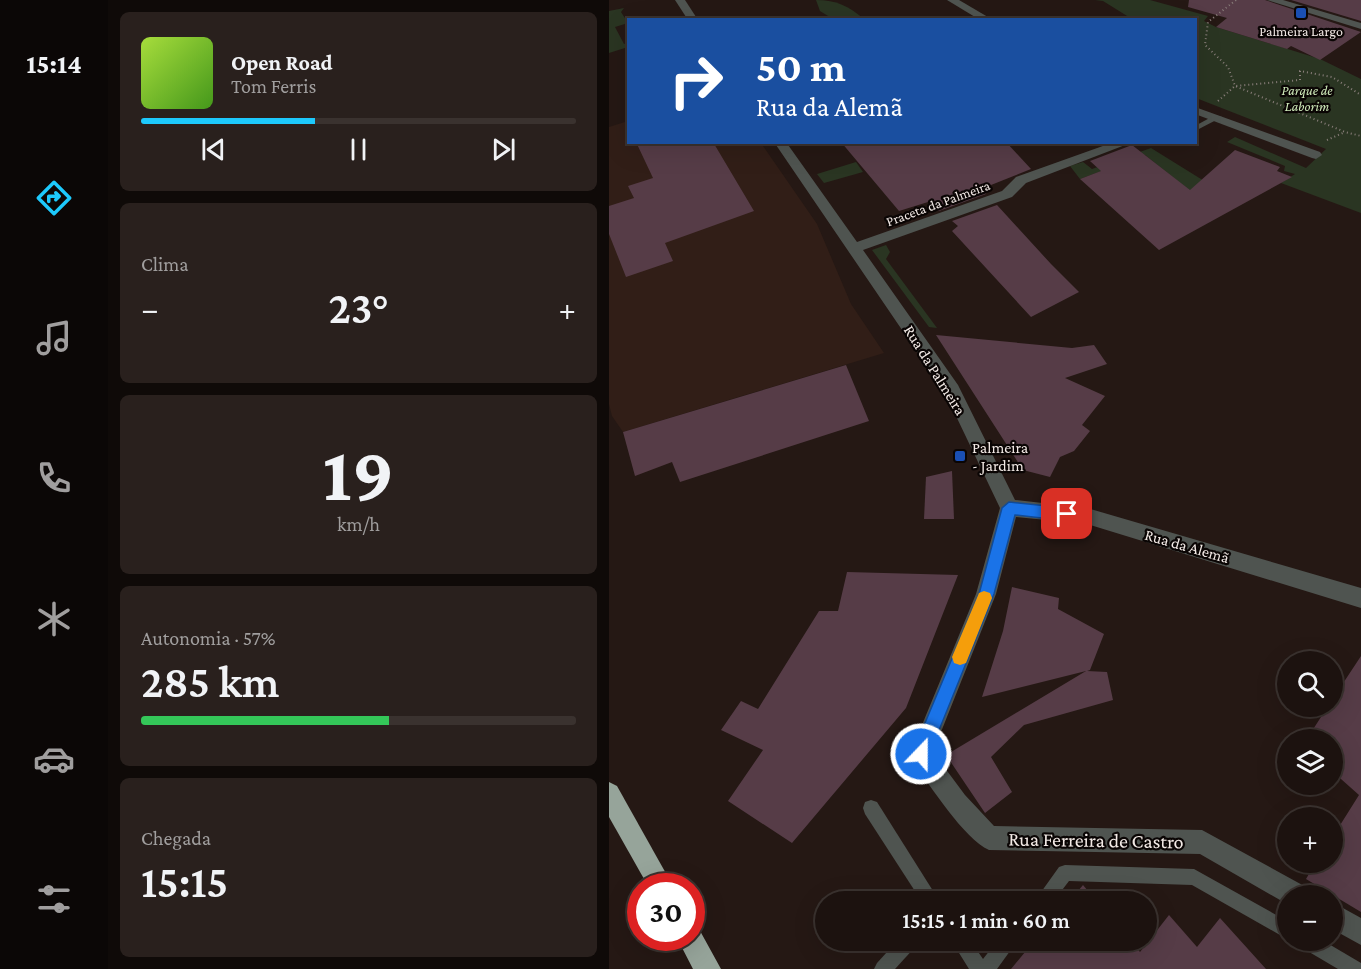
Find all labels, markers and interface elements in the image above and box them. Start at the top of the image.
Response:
marker: Palmeira Largo [1294,6,1308,20]
place label: Palmeira Largo [1259,23,1343,39]
icon: right [657,42,735,120]
text: 50 m [756,43,846,90]
text: 15:14 [26,49,82,79]
text: Open Road [231,50,333,75]
text: Tom Ferris [231,75,316,97]
park label: Parque de Laborim [1281,82,1333,114]
text: Rua da Alemã [756,92,903,122]
icon: previous [197,133,230,166]
icon: pause [342,133,375,166]
icon: next [487,133,520,166]
icon: directions [33,177,75,219]
street label: Praceta da Palmeira [884,177,993,229]
text: Clima [141,253,189,275]
text: 23° [328,283,389,333]
text: − [141,290,158,327]
text: + [559,290,576,327]
icon: music [33,317,75,359]
street label: Rua da Palmeira [901,322,970,419]
text: 19 [323,430,394,517]
place label: Palmeira - Jardim [972,439,1029,475]
marker: Palmeira - Jardim [953,449,967,463]
icon: phone [33,457,75,499]
pin [1041,488,1092,539]
icon: arrive [1050,497,1083,530]
text: km/h [337,513,380,535]
street label: Rua da Alemã [1143,526,1232,566]
icon: climate [33,598,75,640]
text: Autonomia · 57% [141,627,276,649]
map controls [1277,651,1343,951]
button: search [1277,651,1343,717]
text: 285 km [141,657,279,707]
position arrow [889,722,953,786]
button: layers [1277,729,1343,795]
icon: car [33,738,75,780]
button: + [1277,807,1343,873]
text: Chegada [141,827,211,849]
street label: Rua Ferreira de Castro [1008,827,1184,853]
text: 15:15 [141,857,228,907]
speed limit sign: 30 [627,873,705,951]
icon: filters [33,878,75,920]
button: − [1277,885,1343,951]
text: 15:15 · 1 min · 60 m [902,908,1070,933]

